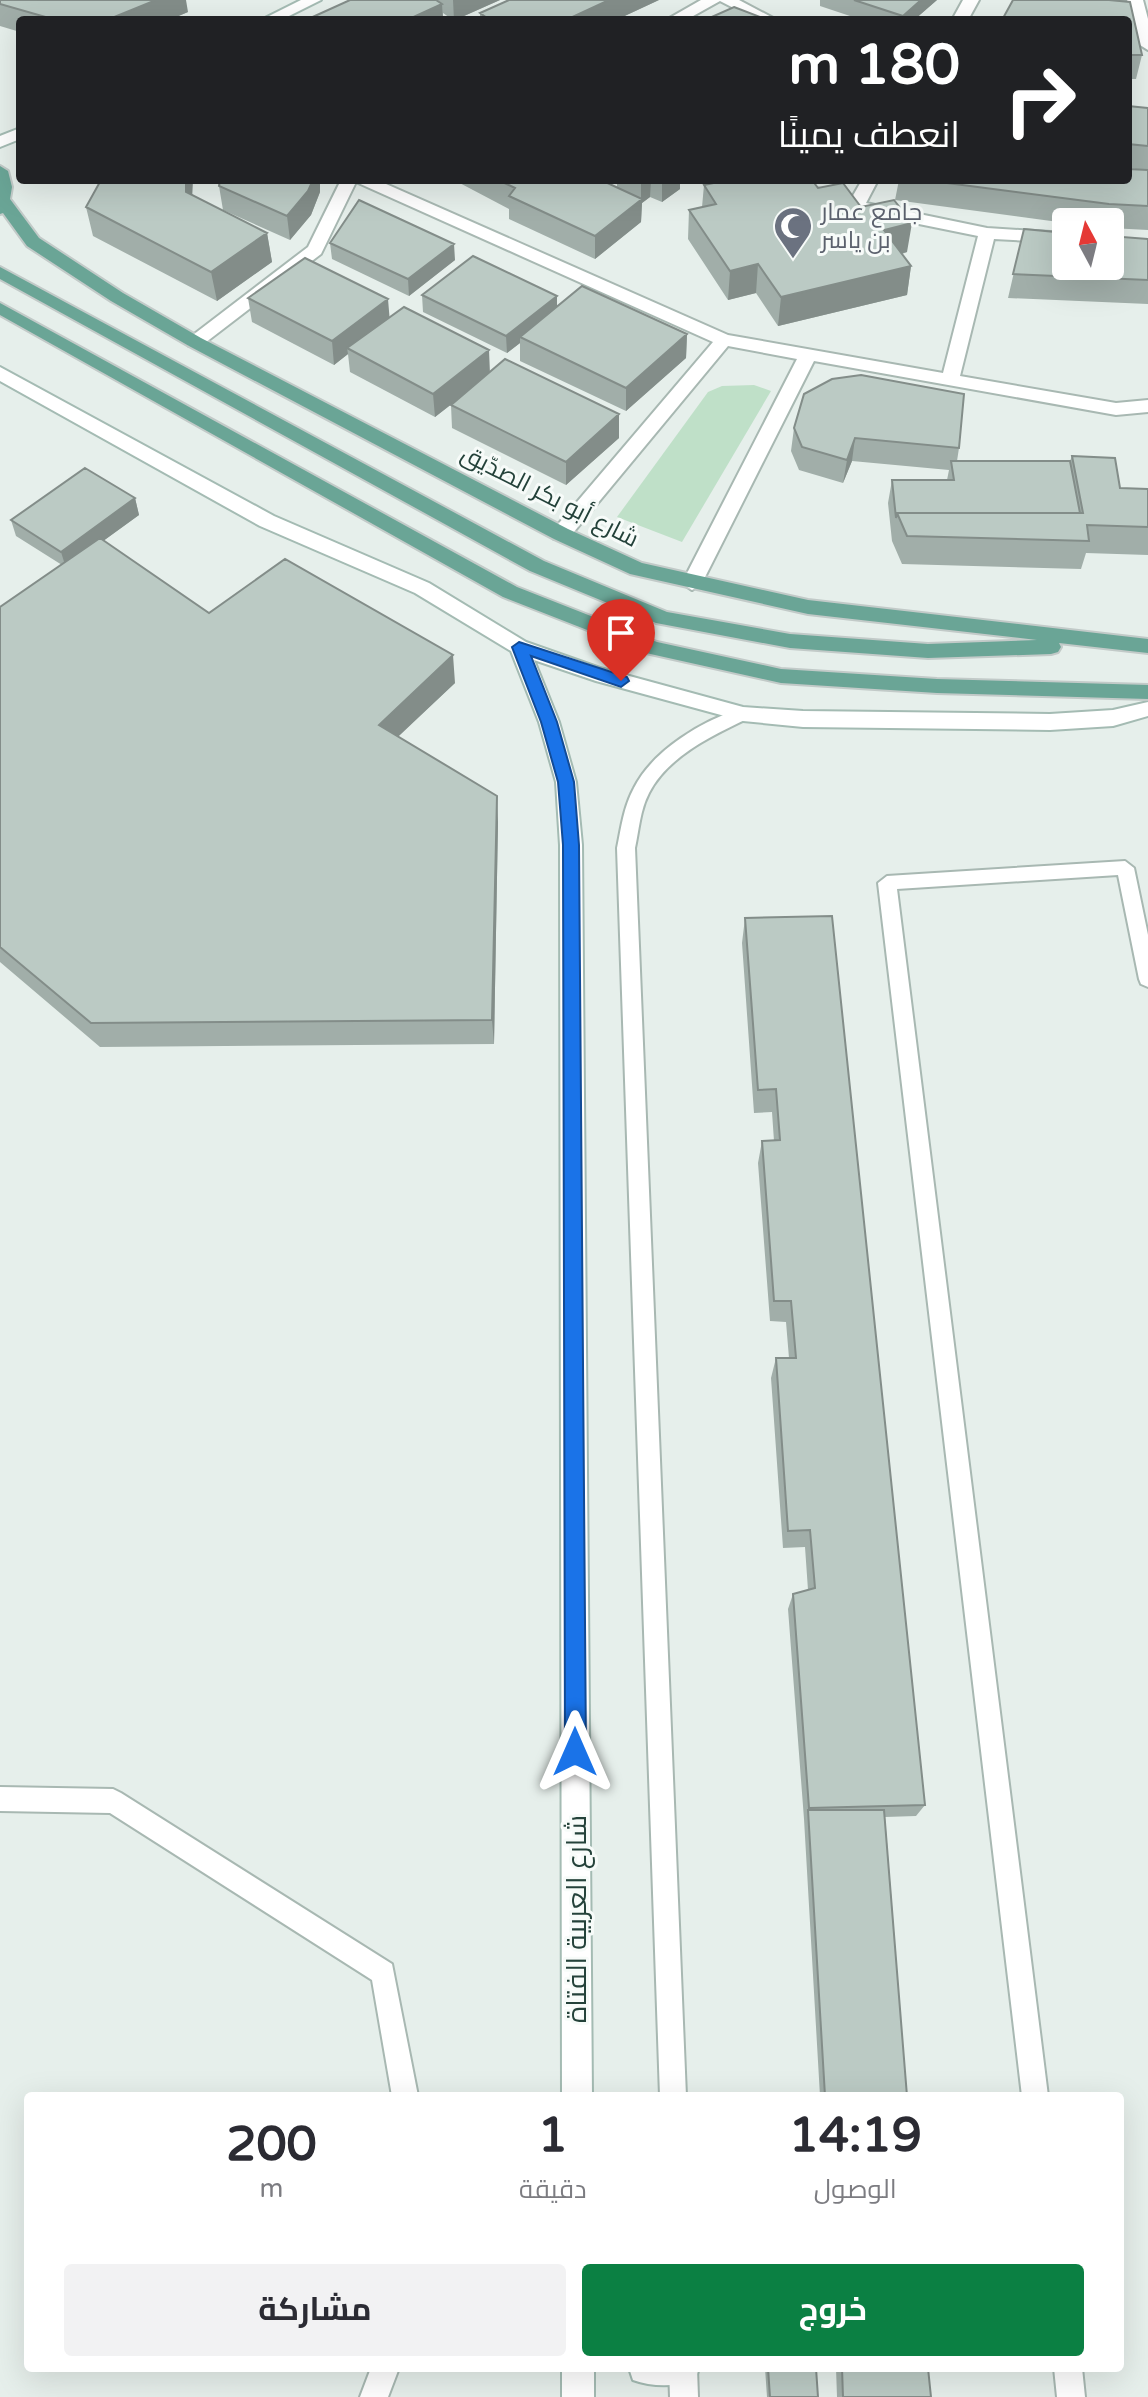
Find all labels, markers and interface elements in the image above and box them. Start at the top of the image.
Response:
text: 180 m [789,32,960,99]
icon: right [988,48,1092,152]
text: انعطف يمينًا [778,114,960,157]
place label: جامع عمار بن ياسر [819,198,922,255]
mosque icon: جامع عمار بن ياسر [772,205,814,260]
north arrow [1052,208,1124,280]
map controls [1052,208,1124,280]
street label: شارع أبو بكر الصدّيق [456,437,644,555]
pin [587,599,655,681]
icon: arrive [599,611,643,655]
position arrow [533,1710,617,1794]
street label: شارع العربية الفتاة [560,1815,595,2023]
text: 1 [538,2107,568,2165]
text: 14:19 [789,2107,922,2165]
text: 200 [226,2116,317,2174]
text: m [260,2173,283,2204]
text: دقيقة [519,2174,587,2205]
text: الوصول [814,2174,897,2205]
button: مشاركة [64,2264,566,2356]
button: خروج [582,2264,1084,2356]

